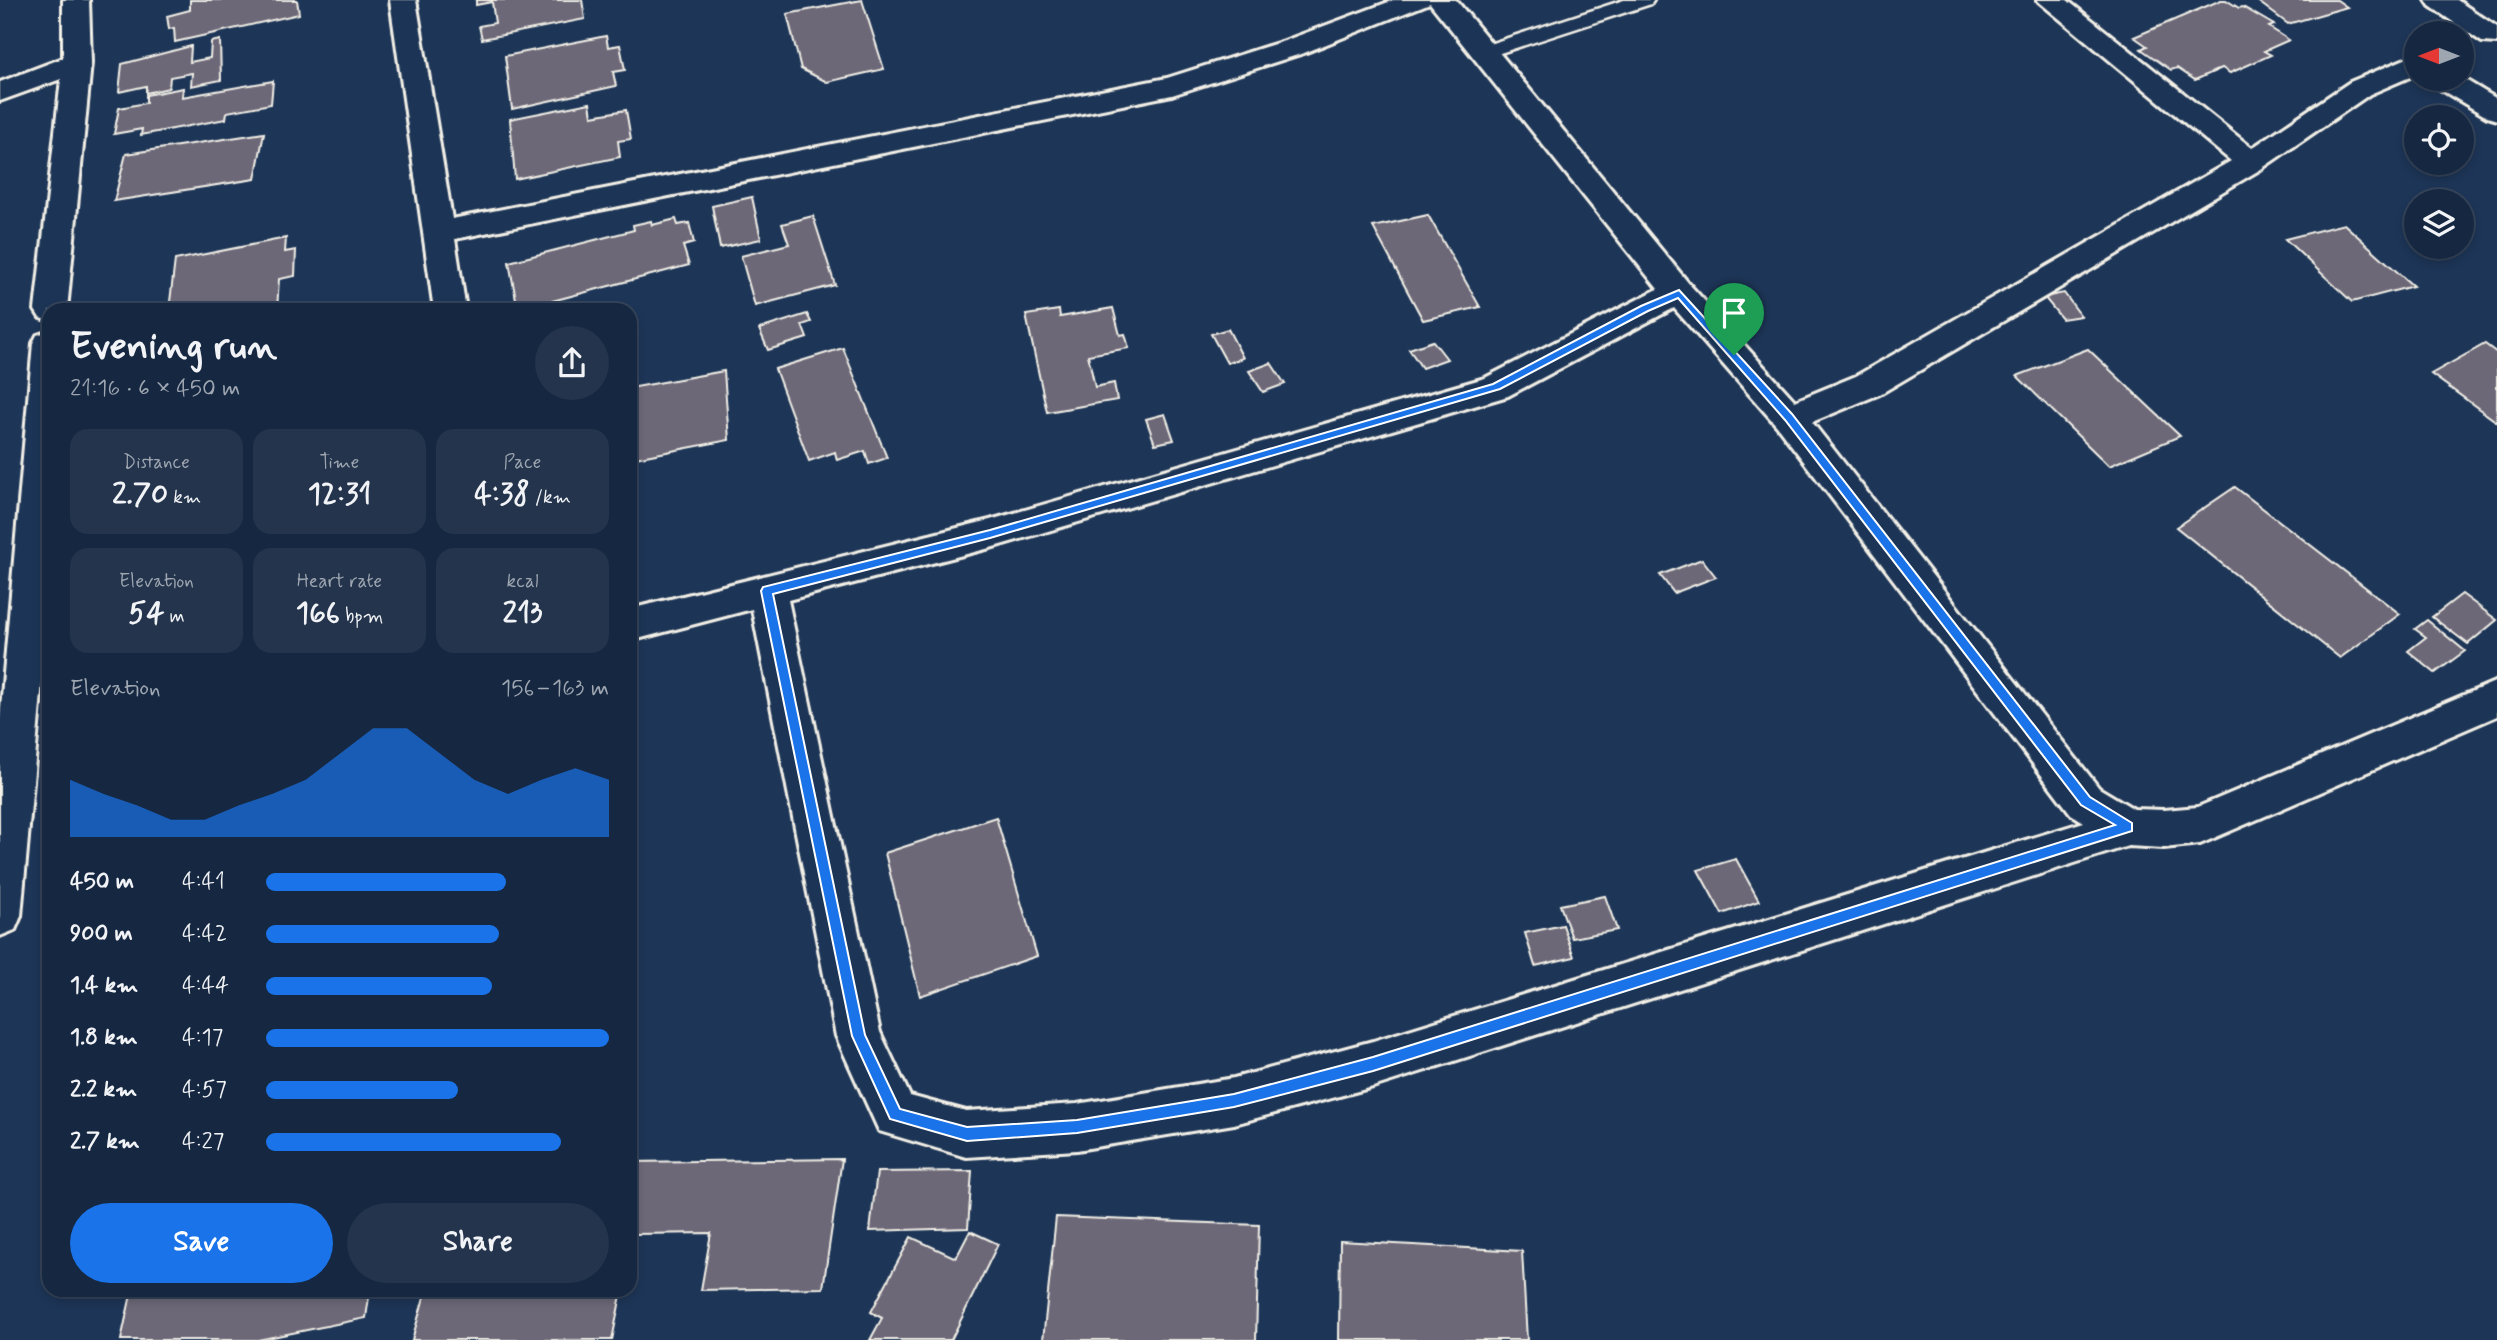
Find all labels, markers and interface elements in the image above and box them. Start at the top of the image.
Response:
north arrow [2404,21,2474,91]
map controls [2404,21,2474,259]
button: locate [2404,105,2474,175]
button: layers [2404,189,2474,259]
pin [1704,283,1764,355]
icon: arrive [1715,294,1753,332]
text: Evening run [70,323,277,372]
button: share [535,326,609,400]
text: 21:16 · 6 × 450 m [70,374,240,404]
text: Distance [123,450,190,475]
text: Time [320,450,359,475]
text: Pace [504,450,541,475]
text: 2.70 [112,475,168,514]
text: 12:31 [308,475,371,514]
text: 4:38 [474,475,530,514]
text: km [168,485,201,510]
text: /km [530,485,571,510]
text: Elevation [119,569,194,594]
text: Heart rate [297,569,382,594]
text: kcal [507,569,538,594]
text: 54 [128,594,164,633]
text: 166 [296,594,340,633]
text: 213 [503,594,542,633]
text: m [164,604,185,629]
text: bpm [340,604,383,629]
text: Elevation [70,674,161,704]
text: 156–163 m [501,674,609,704]
text: 450 m [70,867,134,897]
text: 4:41 [182,867,225,897]
text: 900 m [70,919,133,949]
text: 4:42 [182,919,227,949]
text: 1.4 km [70,971,138,1001]
text: 4:44 [182,971,229,1001]
text: 1.8 km [70,1023,138,1053]
text: 4:17 [182,1023,223,1053]
text: 2.2 km [70,1075,137,1105]
text: 4:57 [182,1075,227,1105]
text: 2.7 km [70,1127,140,1157]
text: 4:27 [182,1127,224,1157]
button: Save [70,1203,333,1283]
button: Share [347,1203,609,1283]

